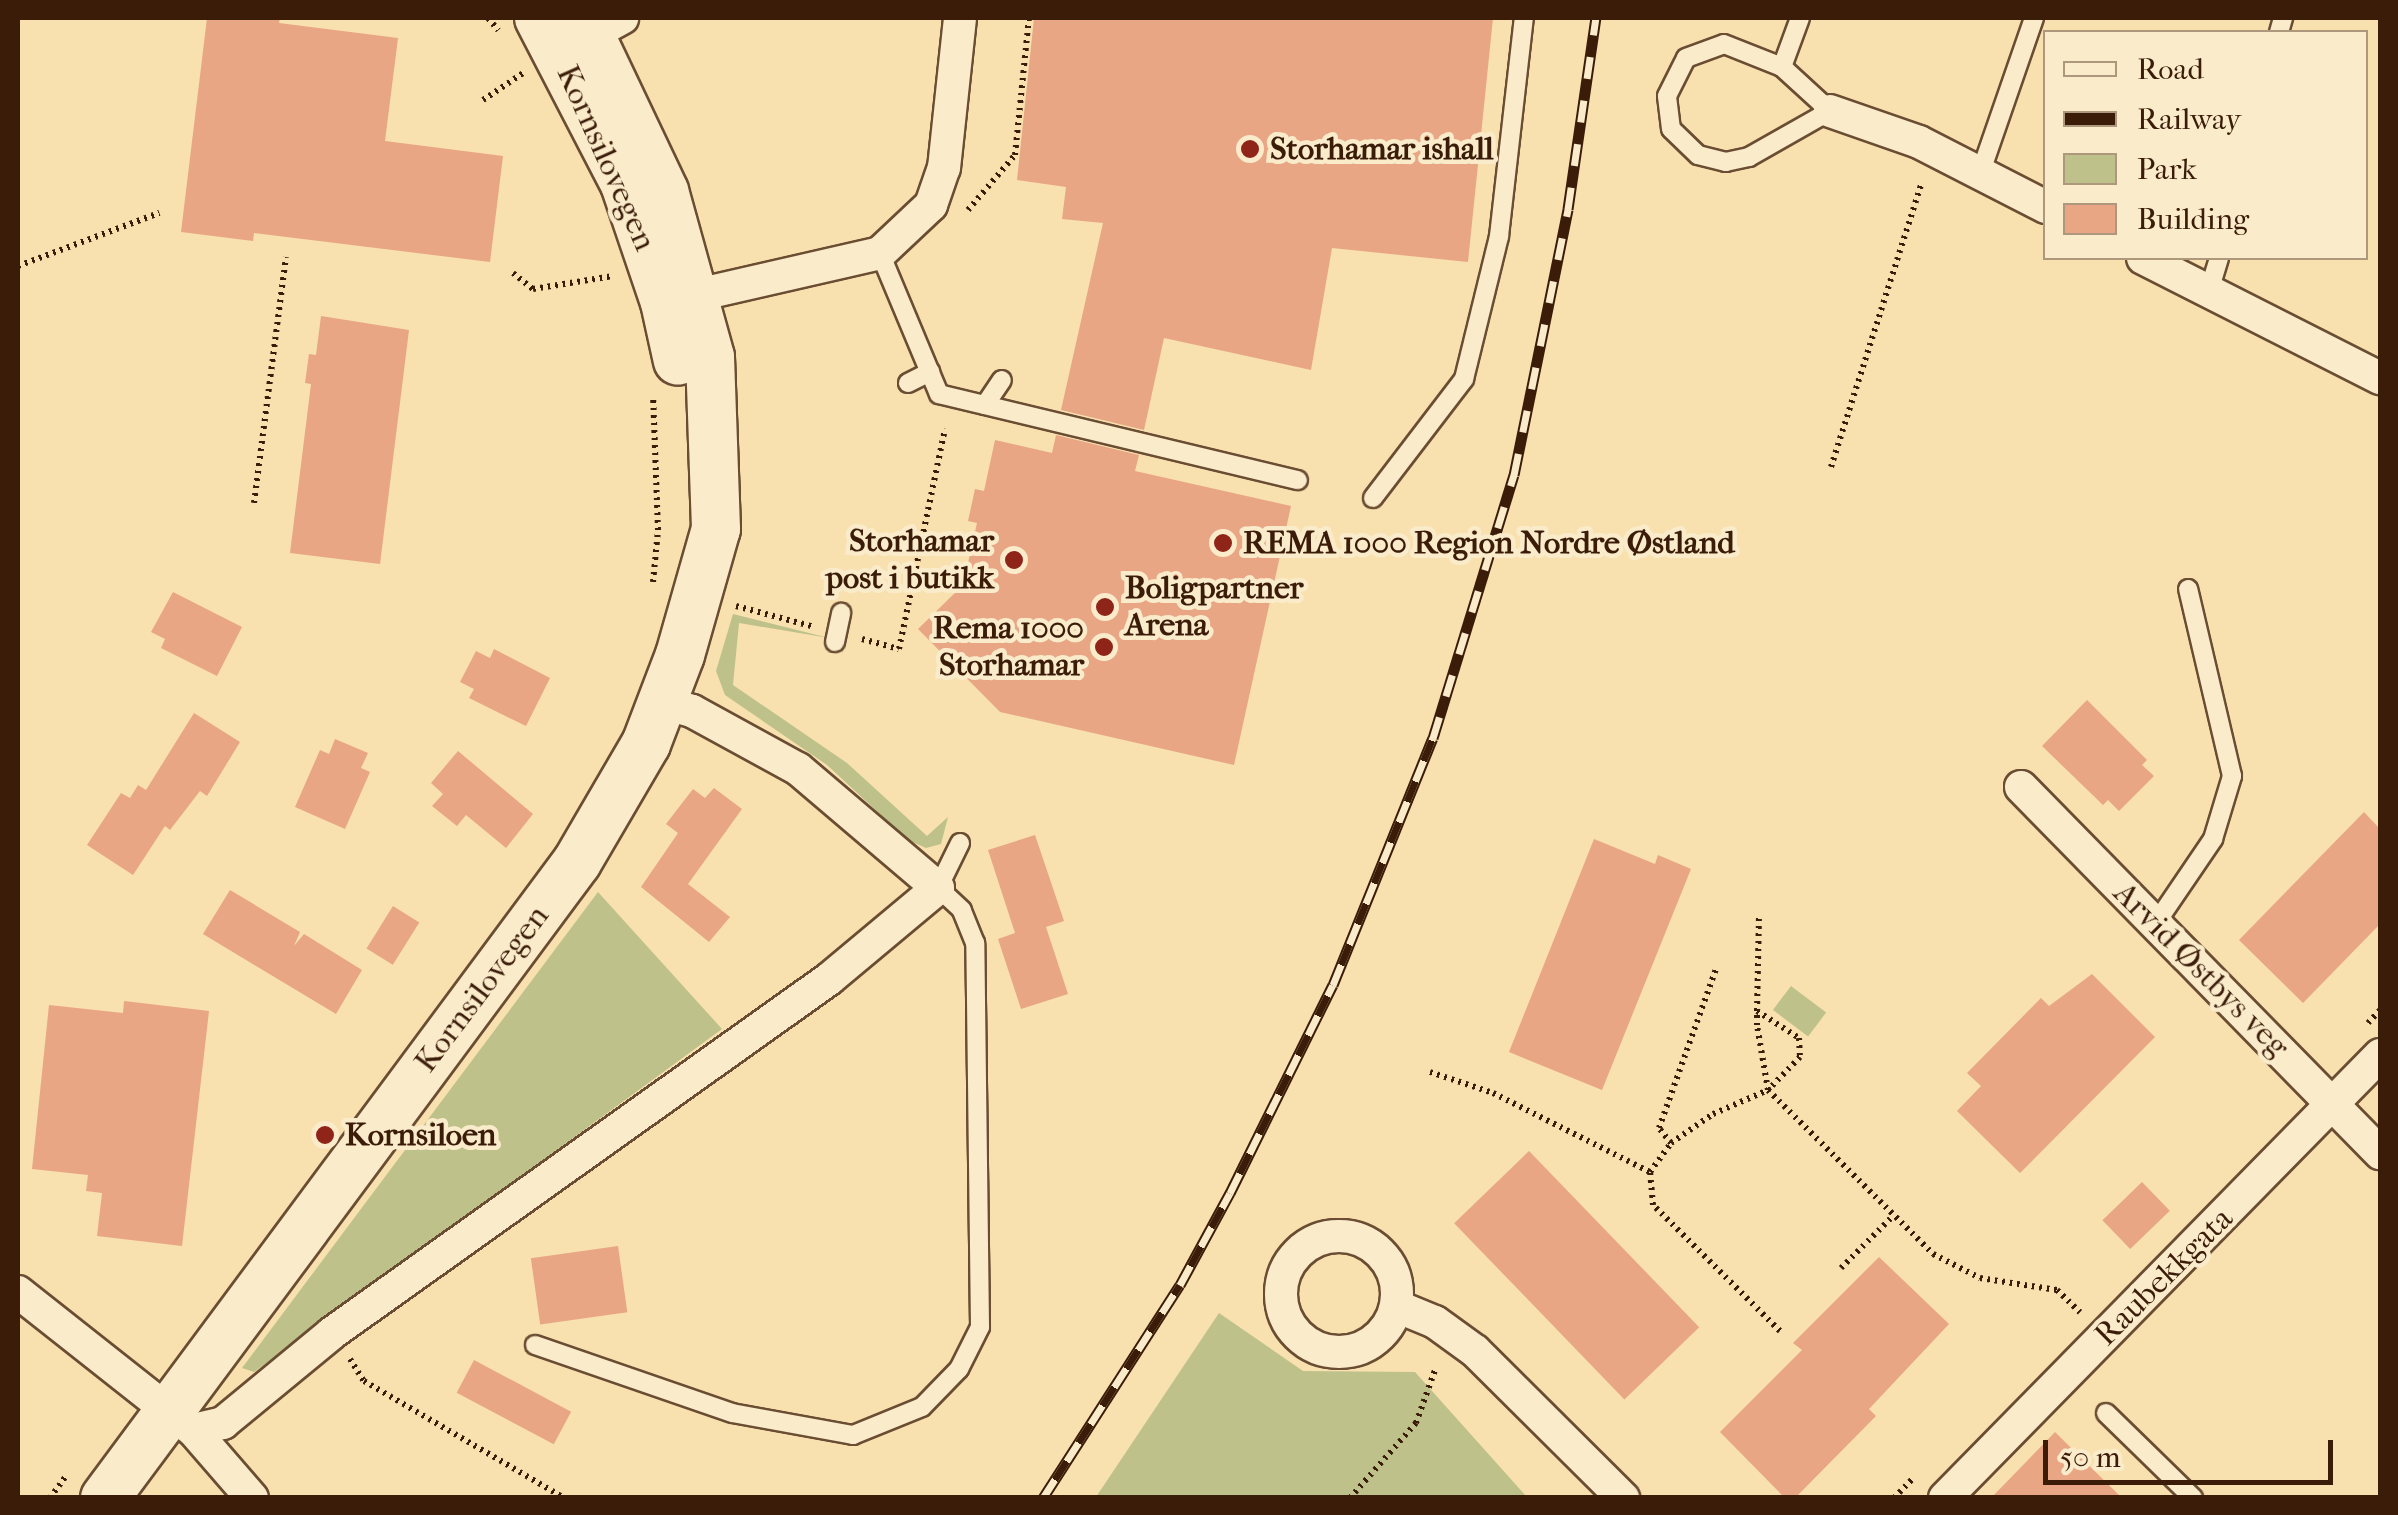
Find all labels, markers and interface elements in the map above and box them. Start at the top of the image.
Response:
legend [2043,30,2368,260]
text: Road [2137,52,2204,87]
street label: Kornsilovegen [548,59,664,257]
text: Railway [2137,102,2241,137]
place label: Storhamar ishall [1270,130,1494,168]
marker: Storhamar ishall [1239,138,1261,160]
text: Park [2137,152,2197,187]
text: Building [2137,202,2249,237]
place label: Storhamar post i butikk [826,523,994,598]
place label: REMA 1000 Region Nordre Østland [1243,524,1735,562]
marker: REMA 1000 Region Nordre Østland [1212,532,1234,554]
marker: Storhamar post i butikk [1003,549,1025,571]
place label: Boligpartner Arena [1125,570,1303,645]
marker: Boligpartner Arena [1094,596,1116,618]
place label: Rema 1000 Storhamar [933,610,1084,685]
marker: Rema 1000 Storhamar [1093,636,1115,658]
street label: Arvid Østbys veg [2105,874,2297,1066]
street label: Kornsilovegen [407,898,557,1080]
place label: Kornsiloen [345,1116,496,1154]
marker: Kornsiloen [314,1124,336,1146]
street label: Raubekkgata [2087,1200,2241,1354]
scale bar [2048,1420,2338,1482]
text: 50 m [2060,1440,2121,1475]

